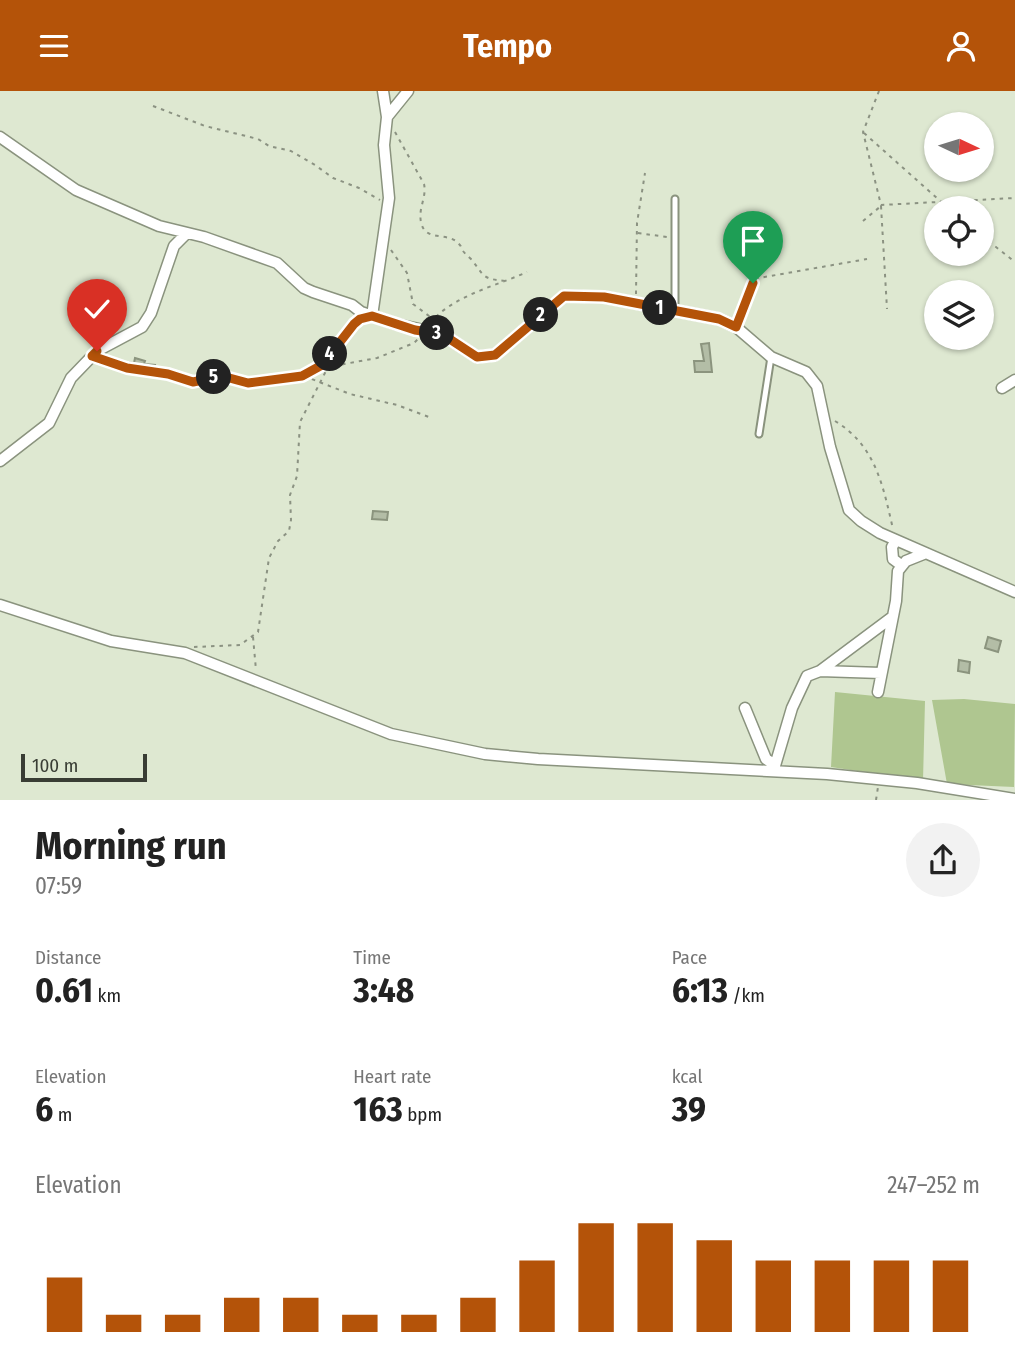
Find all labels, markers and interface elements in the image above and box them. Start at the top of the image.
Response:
icon: menu [35,27,73,65]
text: Tempo [463,27,552,65]
icon: person [942,27,980,65]
north arrow [924,112,994,182]
map controls [924,112,994,350]
button: locate [924,196,994,266]
pin [723,211,783,283]
icon: arrive [734,222,772,260]
pin [67,279,127,351]
button: layers [924,280,994,350]
icon: check [78,290,116,328]
pin: 1 [642,291,678,325]
text: 1 [655,296,664,319]
pin: 2 [524,297,558,333]
text: 2 [536,303,545,326]
pin: 3 [420,315,454,351]
text: 3 [432,321,441,344]
pin: 4 [312,337,348,371]
text: 4 [325,342,334,365]
pin: 5 [196,359,232,395]
text: 5 [209,365,218,388]
scale bar [21,751,147,783]
text: 100 m [32,754,78,777]
text: Morning run [35,823,227,869]
button: share [906,823,980,897]
text: 07:59 [35,872,82,900]
text: Distance [35,946,102,969]
text: Time [353,946,391,969]
text: Pace [672,946,707,969]
text: 0.61 [35,969,93,1011]
text: 3:48 [353,969,414,1011]
text: 6:13 [672,969,728,1011]
text: km [93,984,121,1007]
text: /km [728,984,765,1007]
text: Elevation [35,1065,107,1088]
text: Heart rate [353,1065,431,1088]
text: kcal [672,1065,702,1088]
text: 6 [35,1088,53,1130]
text: 163 [353,1088,403,1130]
text: 39 [672,1088,706,1130]
text: m [53,1103,72,1126]
text: bpm [403,1103,442,1126]
text: Elevation [35,1171,122,1199]
text: 247–252 m [887,1171,980,1199]

